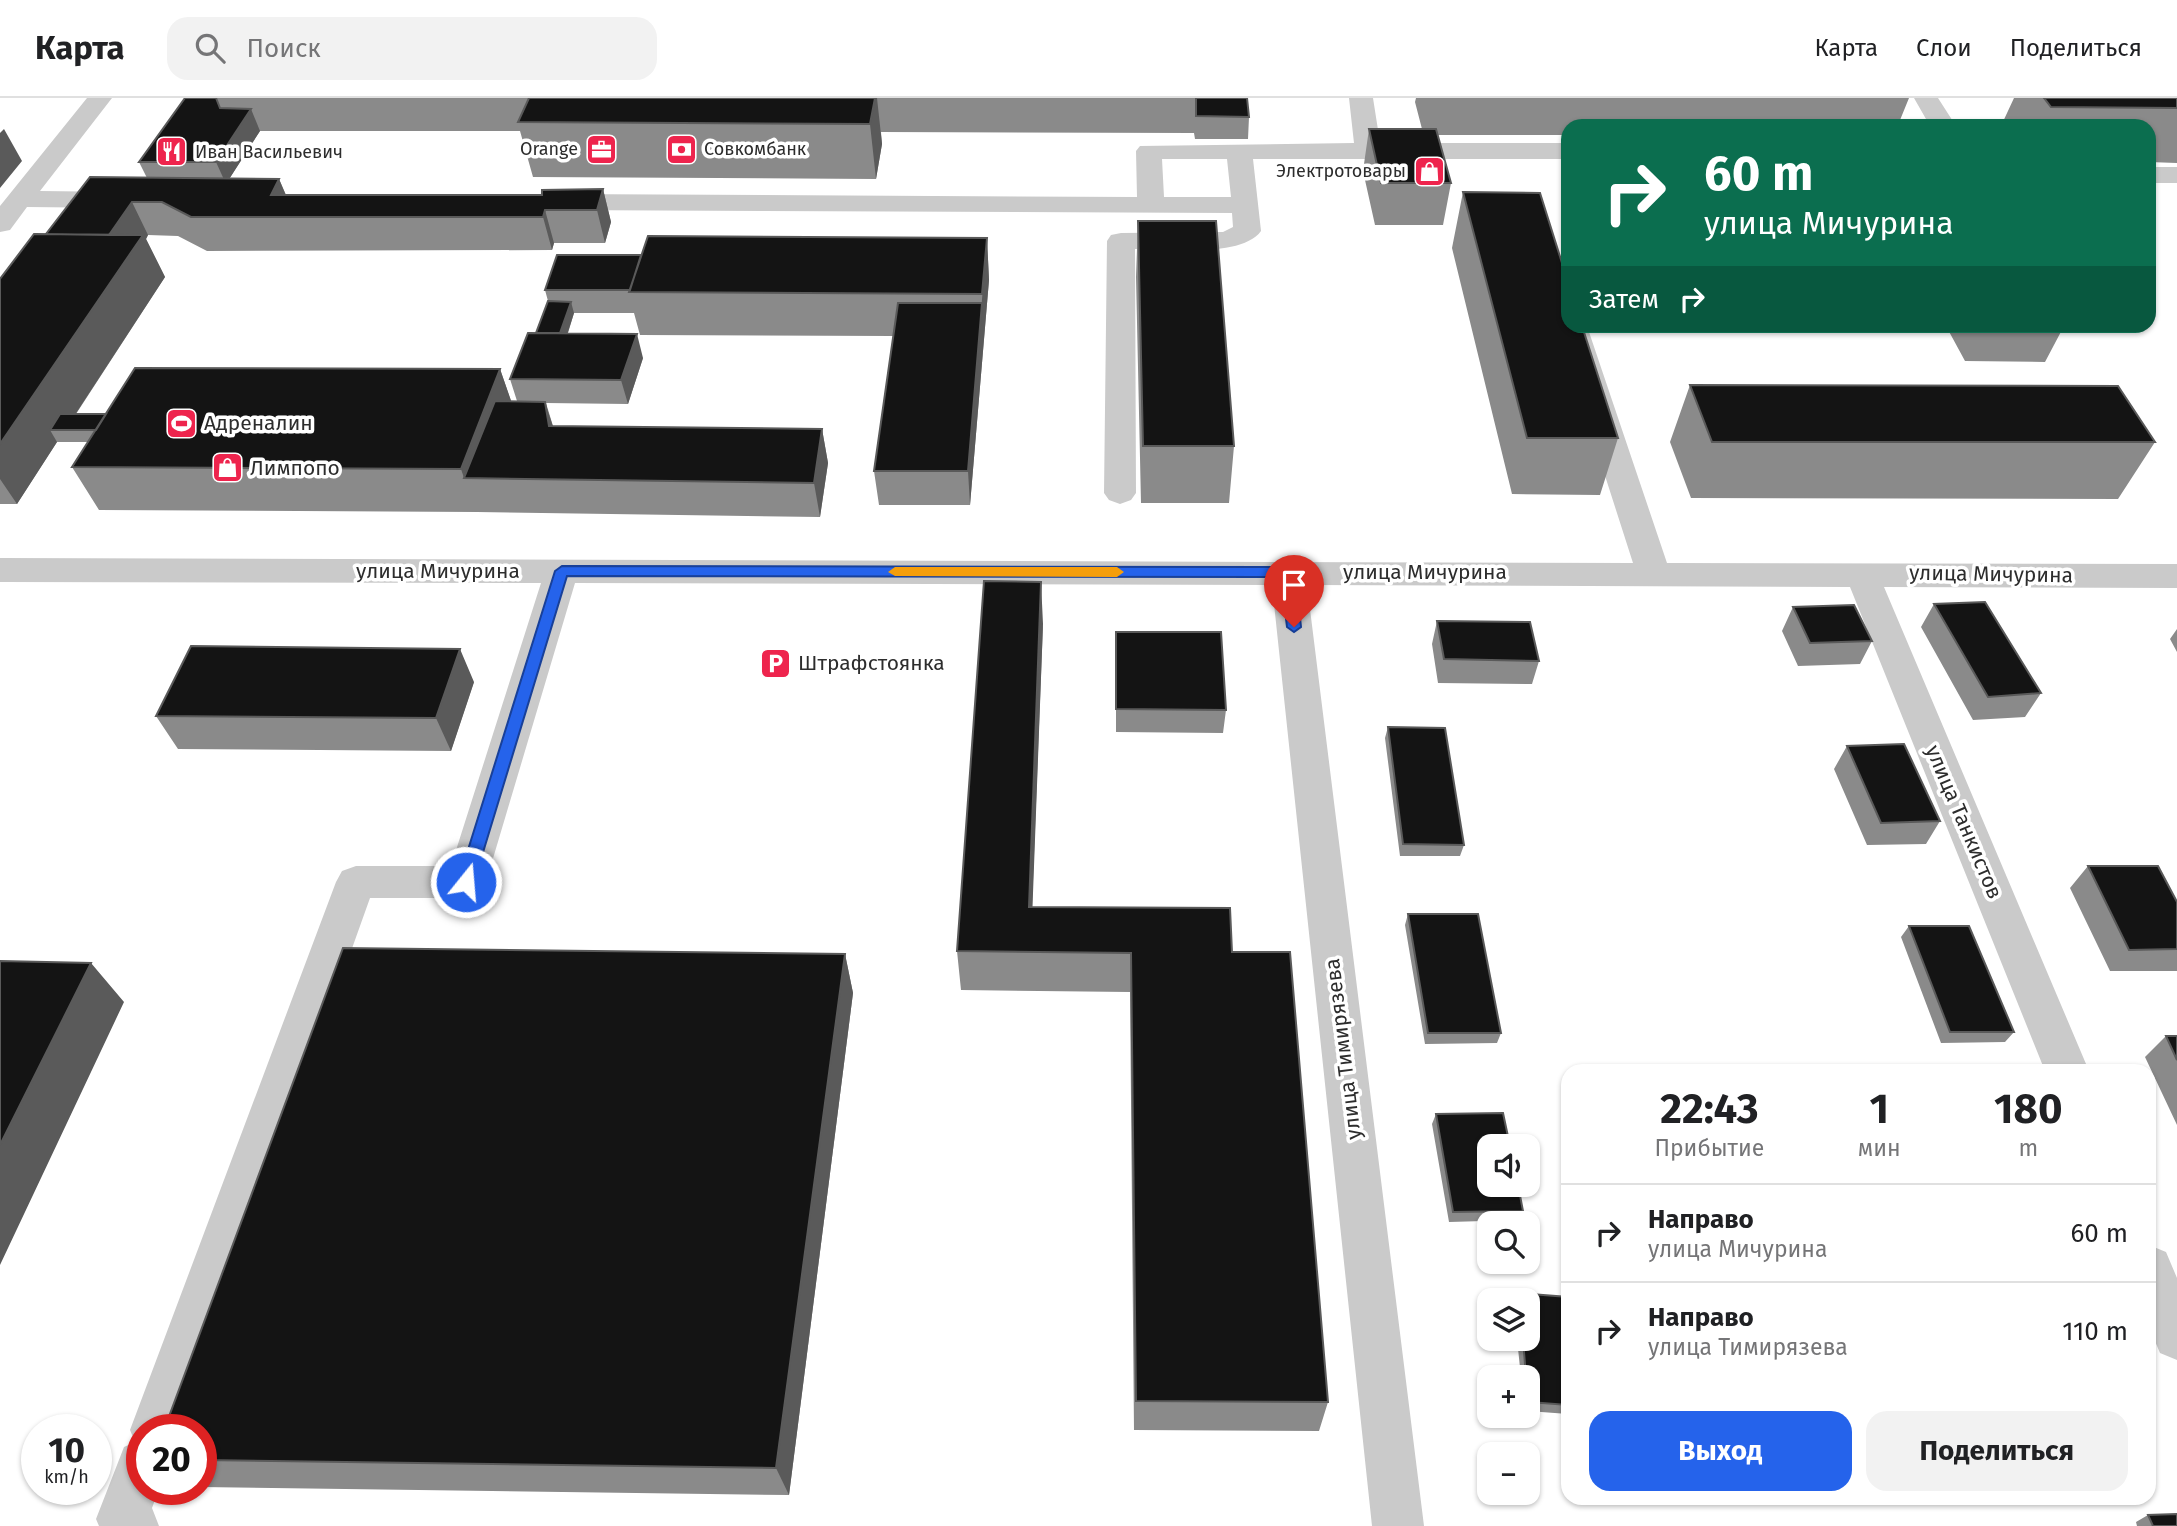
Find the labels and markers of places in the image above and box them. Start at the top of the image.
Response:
office icon: Orange [584,132,618,166]
bank icon: Совкомбанк [664,132,698,166]
restaurant icon: Иван Васильевич [155,135,189,169]
place label: Orange [520,138,578,160]
place label: Совкомбанк [704,138,807,160]
place label: Иван Васильевич [195,141,343,163]
shop icon: Электротовары [1412,154,1446,188]
place label: Электротовары [1276,160,1406,182]
sports icon: Адреналин [164,406,198,440]
place label: Адреналин [204,410,313,436]
shop icon: Лимпопо [210,451,244,485]
place label: Лимпопо [250,455,340,481]
pin [1264,555,1324,627]
parking icon: Штрафстоянка [758,646,792,680]
place label: Штрафстоянка [798,650,945,676]

